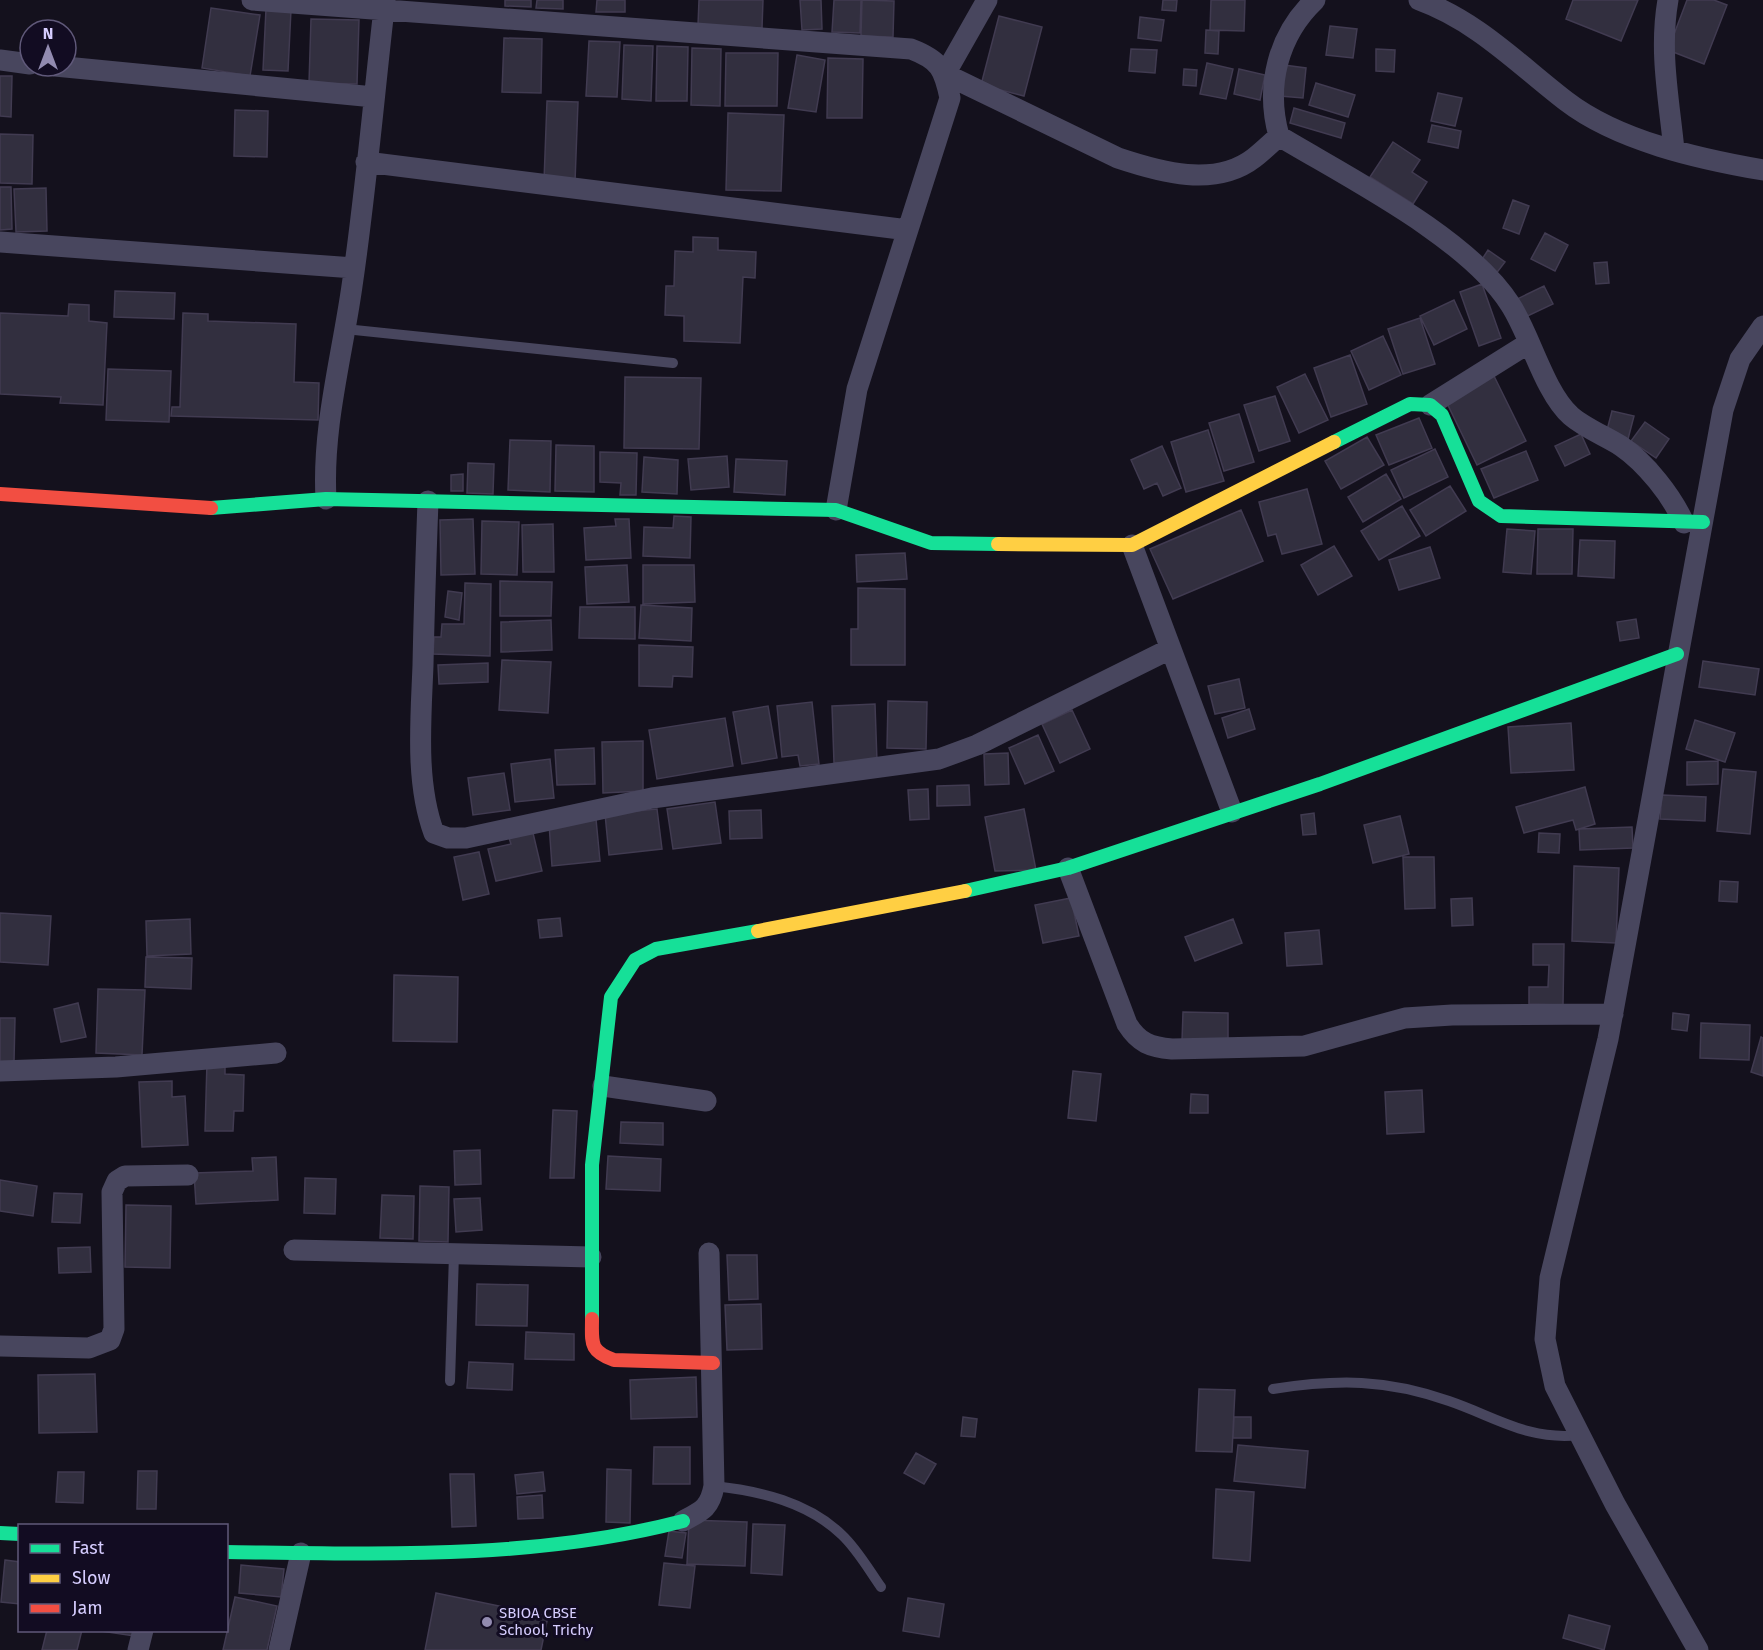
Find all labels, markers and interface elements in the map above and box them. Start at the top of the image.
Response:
north arrow [18,18,78,78]
text: N [43,24,53,43]
legend [18,1524,228,1632]
text: Fast [72,1537,105,1559]
text: Slow [72,1567,111,1589]
text: Jam [72,1597,103,1619]
place label: SBIOA CBSE School, Trichy [499,1604,594,1639]
marker: SBIOA CBSE School, Trichy [480,1615,494,1629]

